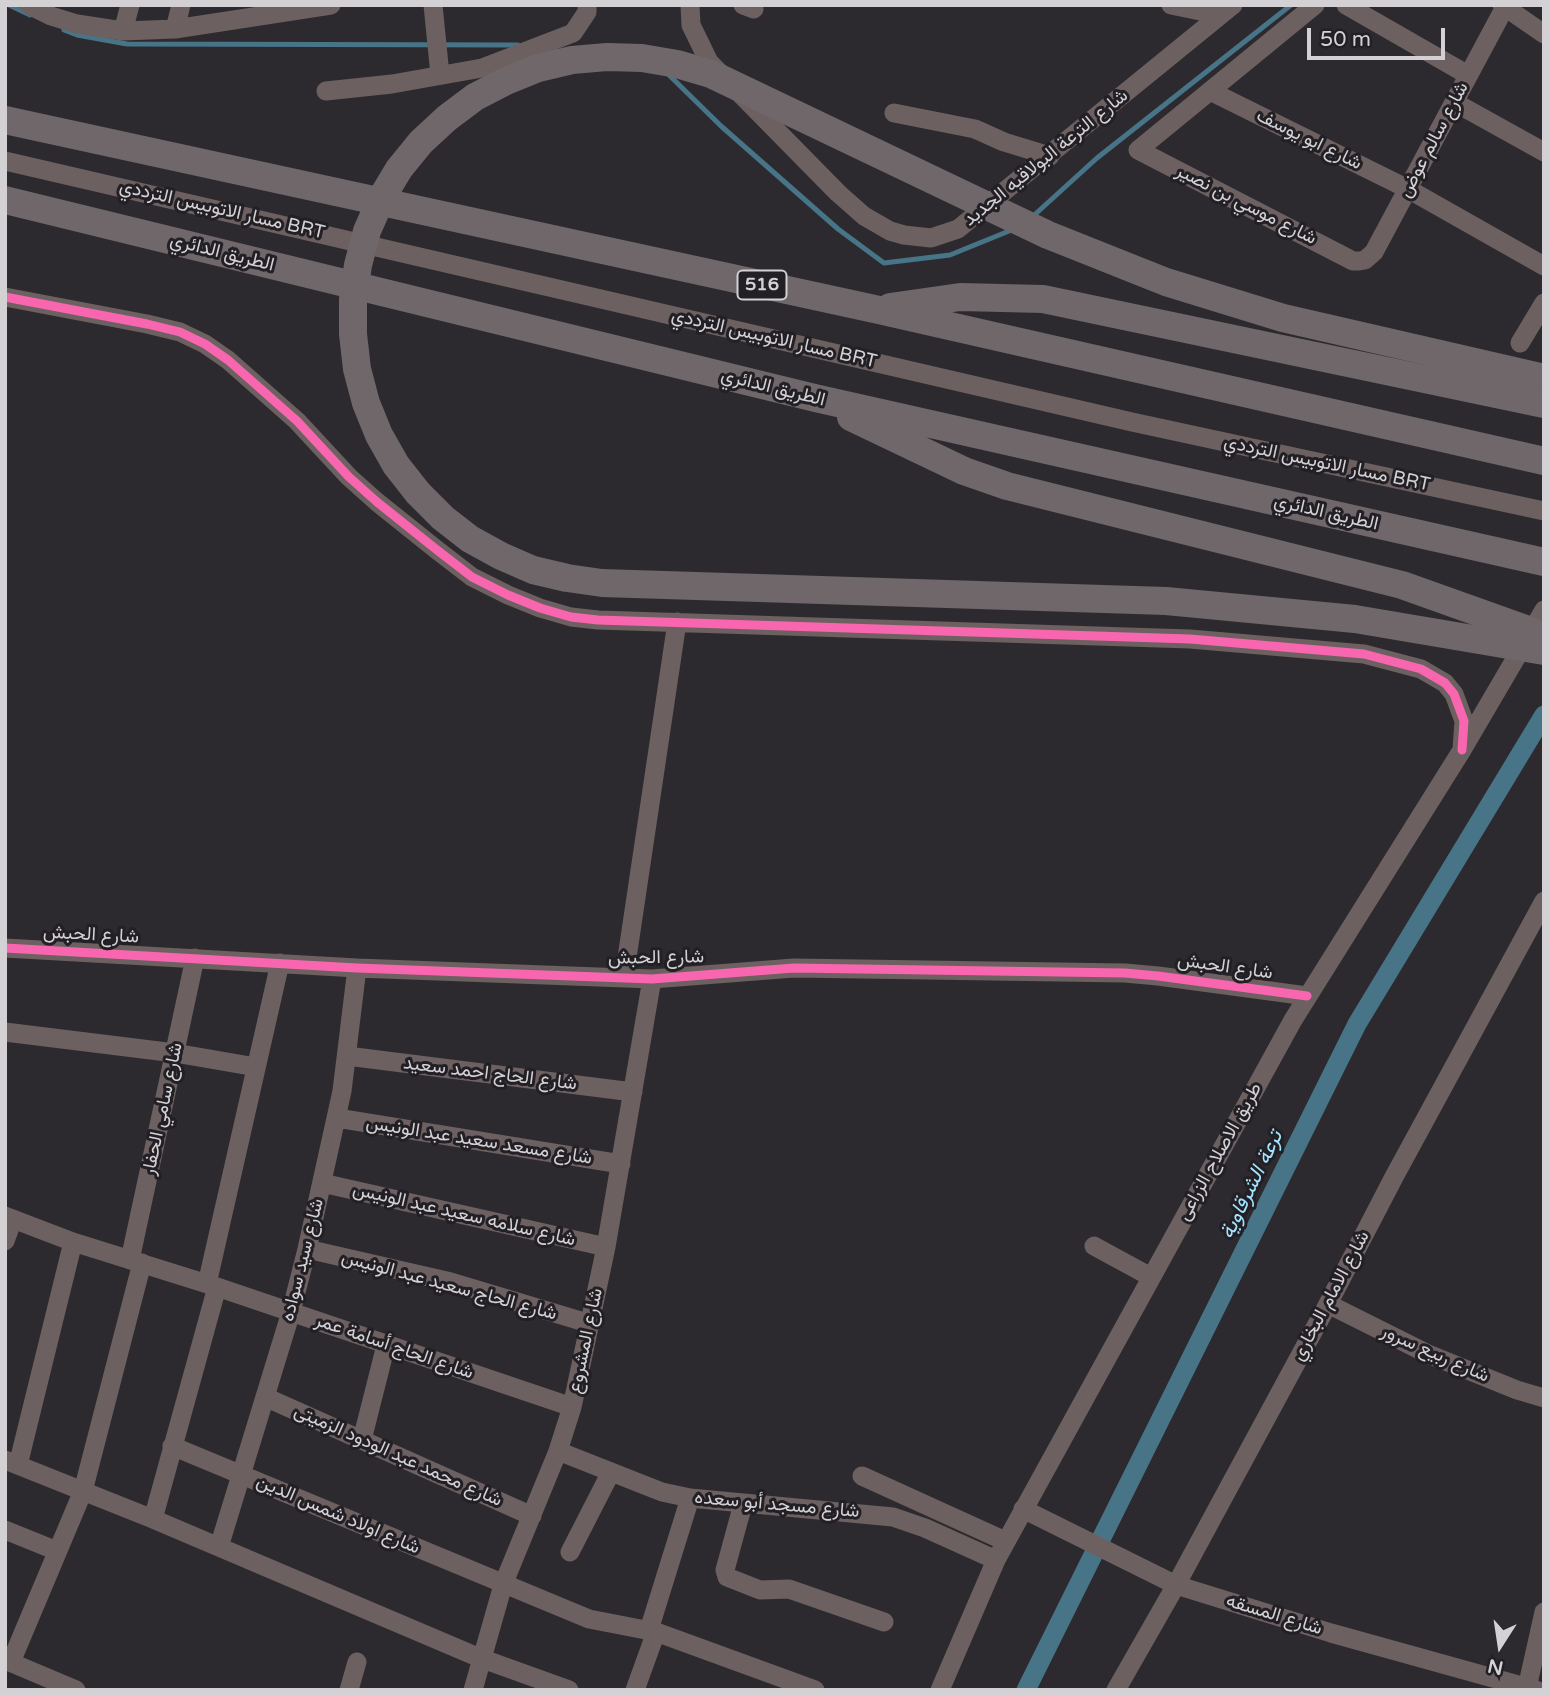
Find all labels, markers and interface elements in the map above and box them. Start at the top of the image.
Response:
scale bar [1311,14,1449,58]
text: 50 m [1320,27,1371,52]
street label: شارع سالم عوض [1394,78,1474,202]
street label: شارع الترعة البولاقيه الجديد [959,84,1133,232]
street label: شارع ابو يوسف [1253,105,1365,175]
street label: شارع موسي بن نصير [1172,160,1320,250]
street label: مسار الاتوبيس الترددي BRT [117,175,327,245]
street label: الطريق الدائري [168,229,276,277]
road number: 516 [738,270,786,300]
street label: مسار الاتوبيس الترددي BRT [669,304,879,374]
street label: الطريق الدائري [719,364,827,412]
street label: مسار الاتوبيس الترددي BRT [1222,431,1432,497]
street label: الطريق الدائري [1272,490,1380,536]
street label: شارع الحبش [42,921,140,949]
street label: شارع الحبش [608,946,704,970]
street label: شارع الحبش [1176,949,1274,985]
street label: شارع سامي الحفار [138,1041,188,1177]
street label: شارع الحاج احمد سعيد [402,1052,578,1096]
street label: طريق الاصلاح الزراعى [1173,1079,1267,1225]
street label: شارع مسعد سعيد عبد الونيس [364,1112,594,1170]
water label: ترعة الشرقاوية [1215,1127,1289,1243]
street label: شارع سلامه سعيد عبد الونيس [350,1178,578,1252]
street label: شارع سيد سواده [277,1196,329,1324]
street label: شارع الامام البخاري [1287,1227,1375,1365]
street label: شارع الحاج سعيد عبد الونيس [339,1246,559,1326]
street label: شارع المشروع [564,1286,608,1396]
street label: شارع الحاج أسامة عمر [312,1309,476,1385]
street label: شارع ربيع سرور [1377,1320,1493,1388]
street label: شارع محمد عبد الودود الزميتى [290,1400,506,1512]
street label: شارع اولاد شمس الدين [253,1470,423,1560]
street label: شارع مسجد أبو سعده [694,1486,860,1524]
street label: شارع المسقه [1223,1590,1325,1640]
north arrow [1465,1611,1535,1681]
text: N [1486,1654,1505,1679]

